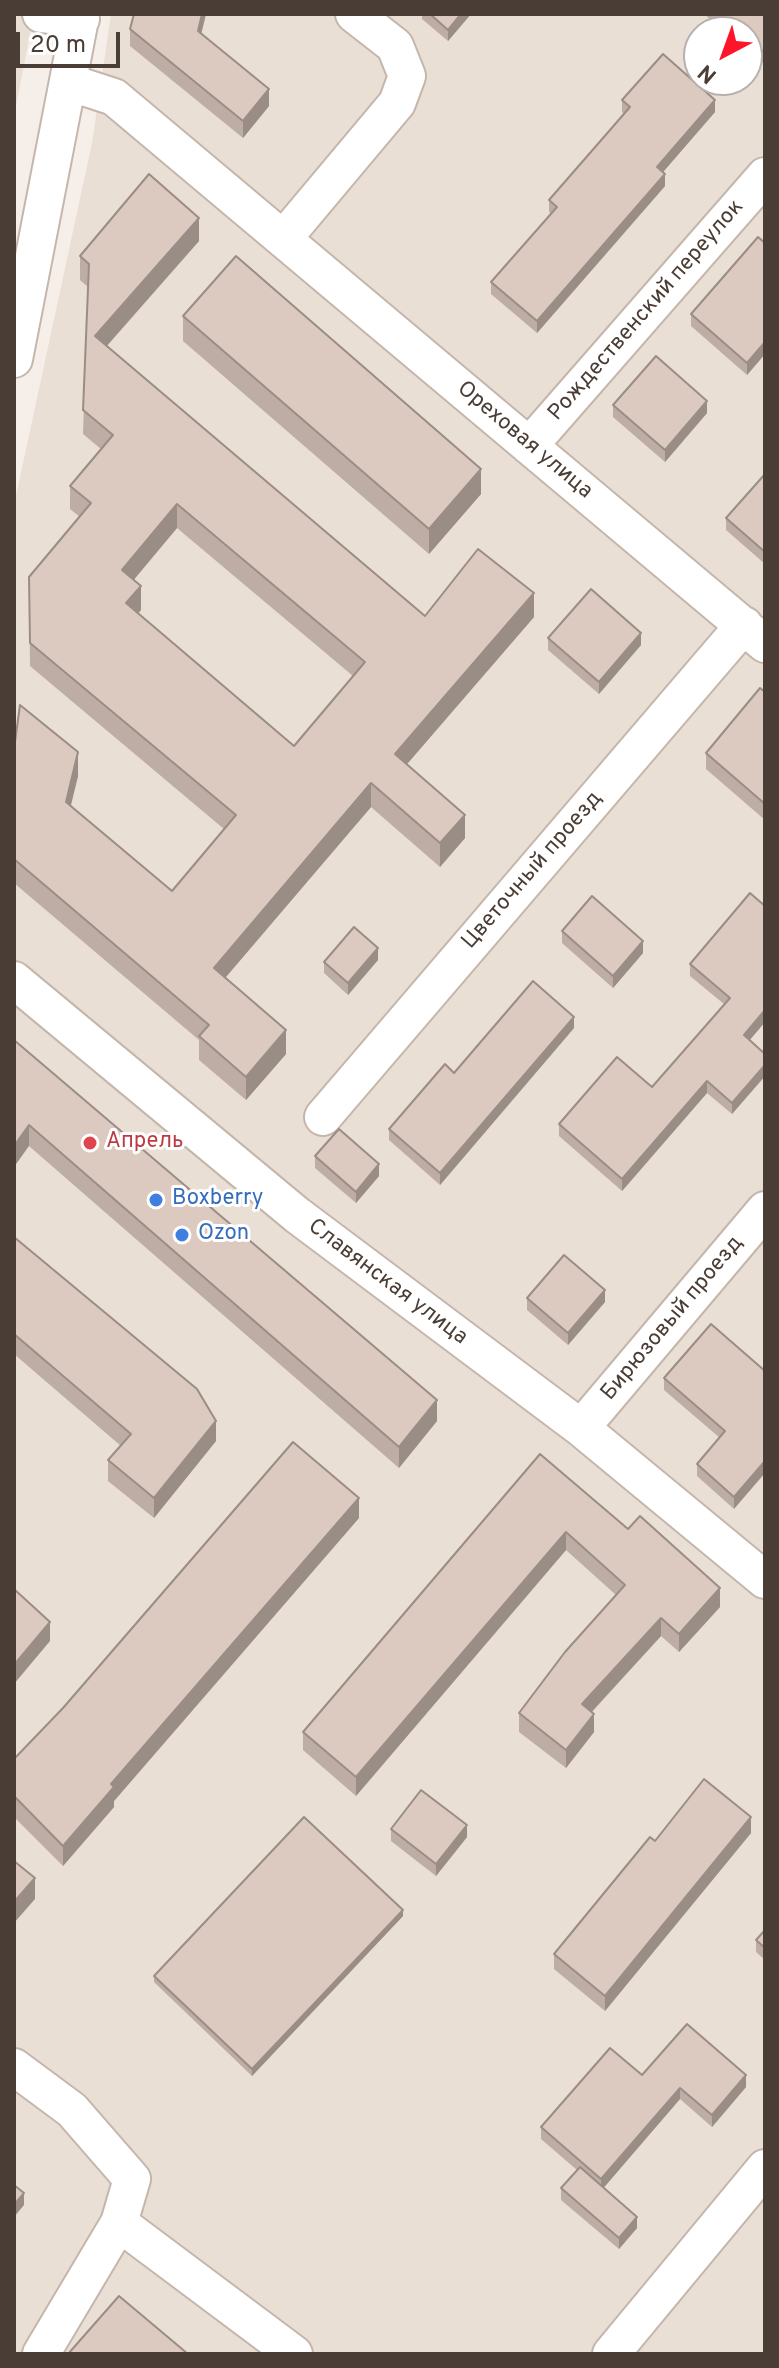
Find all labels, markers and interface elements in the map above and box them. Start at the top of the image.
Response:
scale bar [20,16,124,66]
north arrow [683,16,763,96]
text: 20 m [30,31,86,61]
text: N [693,58,723,88]
street label: Рождественский переулок [544,195,750,427]
street label: Ореховая улица [451,377,597,505]
street label: Цветочный проезд [457,787,609,955]
place label: Апрель [106,1130,183,1156]
marker: Апрель [81,1134,99,1152]
place label: Boxberry [172,1187,263,1213]
marker: Boxberry [147,1191,165,1209]
street label: Славянская улица [302,1214,472,1352]
place label: Ozon [198,1222,249,1248]
marker: Ozon [173,1226,191,1244]
street label: Бирюзовый проезд [596,1231,750,1407]

